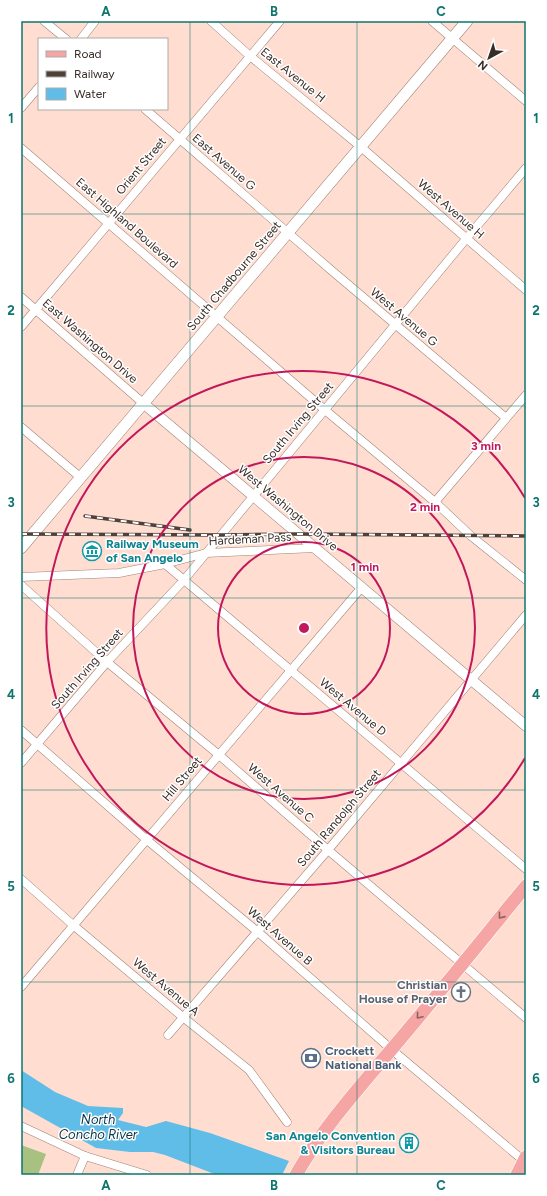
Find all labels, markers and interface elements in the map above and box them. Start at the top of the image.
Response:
text: A [101,4,111,19]
text: B [270,4,278,19]
text: C [436,4,446,19]
legend [38,38,168,110]
north arrow [469,38,509,78]
street label: East Avenue H [258,45,328,105]
text: Road [74,47,102,61]
text: N [475,58,490,73]
text: Railway [74,67,115,81]
text: Water [74,87,106,101]
text: 1 [8,111,14,126]
text: 1 [533,111,539,126]
street label: East Avenue G [190,131,258,193]
street label: Orient Street [113,134,169,198]
street label: East Highland Boulevard [73,175,181,271]
street label: West Avenue H [415,176,487,242]
street label: South Chadbourne Street [184,218,284,333]
street label: West Avenue G [368,285,440,349]
street label: East Washington Drive [40,296,141,386]
text: 2 [7,303,15,318]
text: 2 [532,303,540,318]
street label: South Irving Street [260,379,336,467]
text: 3 min [471,439,501,453]
street label: West Washington Drive [235,462,341,554]
text: 3 [7,495,15,510]
text: 3 [532,495,540,510]
text: 2 min [410,500,440,514]
street label: Hardeman Pass [208,530,292,548]
place label: Railway Museum of San Angelo [106,537,199,565]
museum icon: Railway Museum of San Angelo [81,540,103,562]
text: 1 min [351,560,379,574]
centre of rings [297,621,311,635]
street label: South Irving Street [48,626,126,712]
street label: West Avenue D [317,675,389,739]
text: 4 [7,687,15,702]
text: 4 [532,687,540,702]
street label: Hill Street [159,754,205,804]
street label: West Avenue C [245,761,317,826]
street label: South Randolph Street [294,766,384,869]
text: 5 [7,879,15,894]
text: 5 [532,879,540,894]
street label: West Avenue B [245,904,315,968]
one-way arrow [499,911,506,919]
street label: West Avenue A [130,955,202,1019]
place label: Christian House of Prayer [359,978,447,1006]
church icon: Christian House of Prayer [450,981,472,1003]
one-way arrow [416,1012,423,1019]
place label: Crockett National Bank [325,1044,402,1072]
bank icon: Crockett National Bank [300,1047,322,1069]
text: 6 [7,1071,15,1086]
text: 6 [532,1071,540,1086]
water label: North Concho River [59,1112,138,1142]
place label: San Angelo Convention & Visitors Bureau [266,1129,395,1157]
building icon: San Angelo Convention & Visitors Bureau [398,1132,420,1154]
text: A [101,1178,111,1193]
text: B [270,1178,278,1193]
text: C [436,1178,446,1193]

